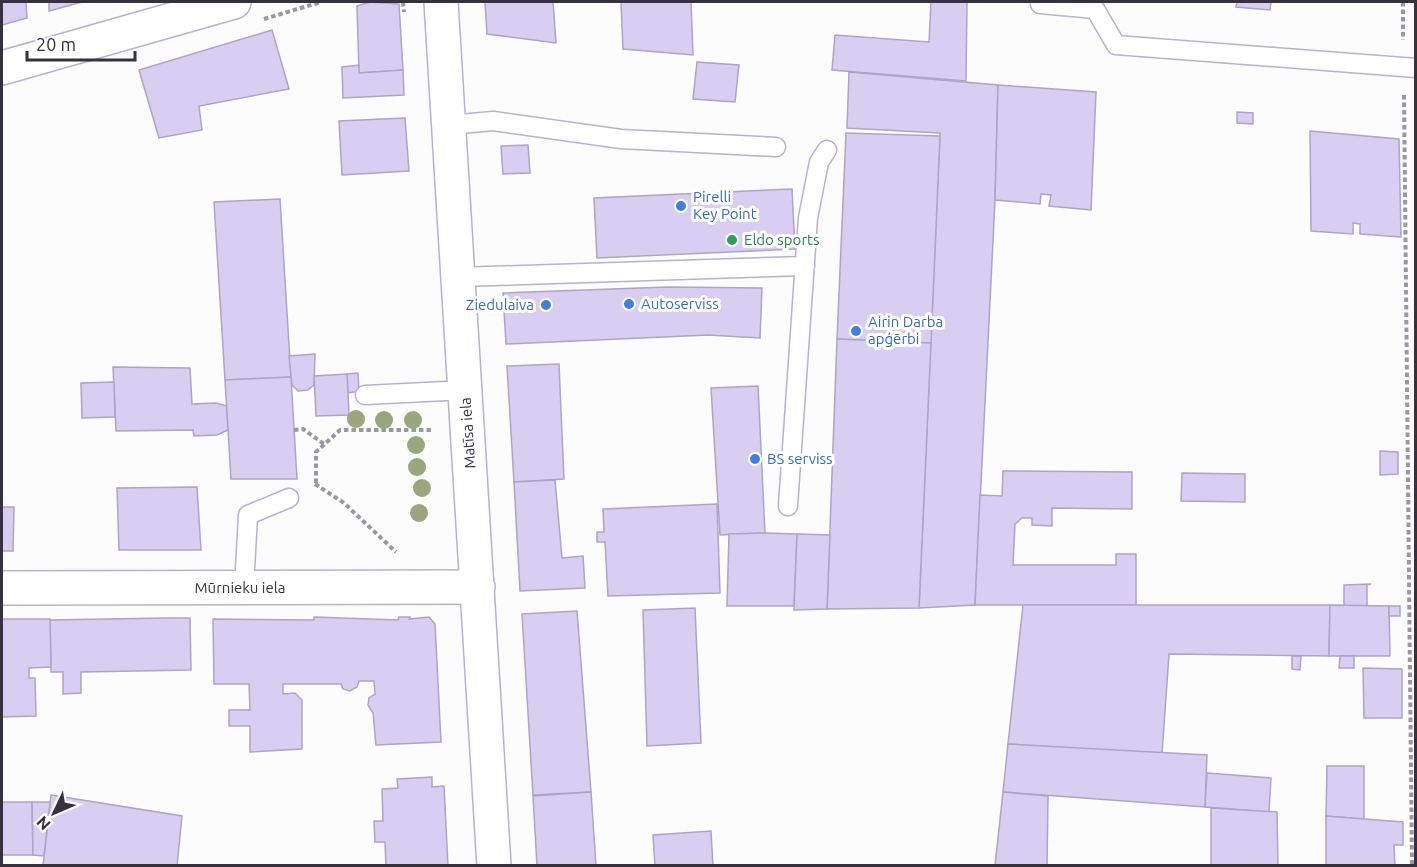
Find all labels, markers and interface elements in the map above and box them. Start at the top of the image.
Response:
scale bar [27,24,135,62]
text: 20 m [36,34,76,54]
place label: Pirelli Key Point [693,188,757,222]
marker: Pirelli Key Point [674,199,688,213]
place label: Eldo sports [744,231,819,248]
marker: Eldo sports [725,233,739,247]
place label: Autoserviss [641,295,719,312]
place label: Ziedulaiva [466,296,534,313]
marker: Autoserviss [622,297,636,311]
marker: Ziedulaiva [539,298,553,312]
place label: Airin Darba apģērbi [868,313,943,347]
marker: Airin Darba apģērbi [849,324,863,338]
street label: Matīsa iela [457,397,478,469]
place label: BS serviss [767,450,833,467]
marker: BS serviss [748,452,762,466]
street label: Mūrnieku iela [195,579,285,596]
north arrow [24,783,84,843]
text: N [33,813,54,834]

